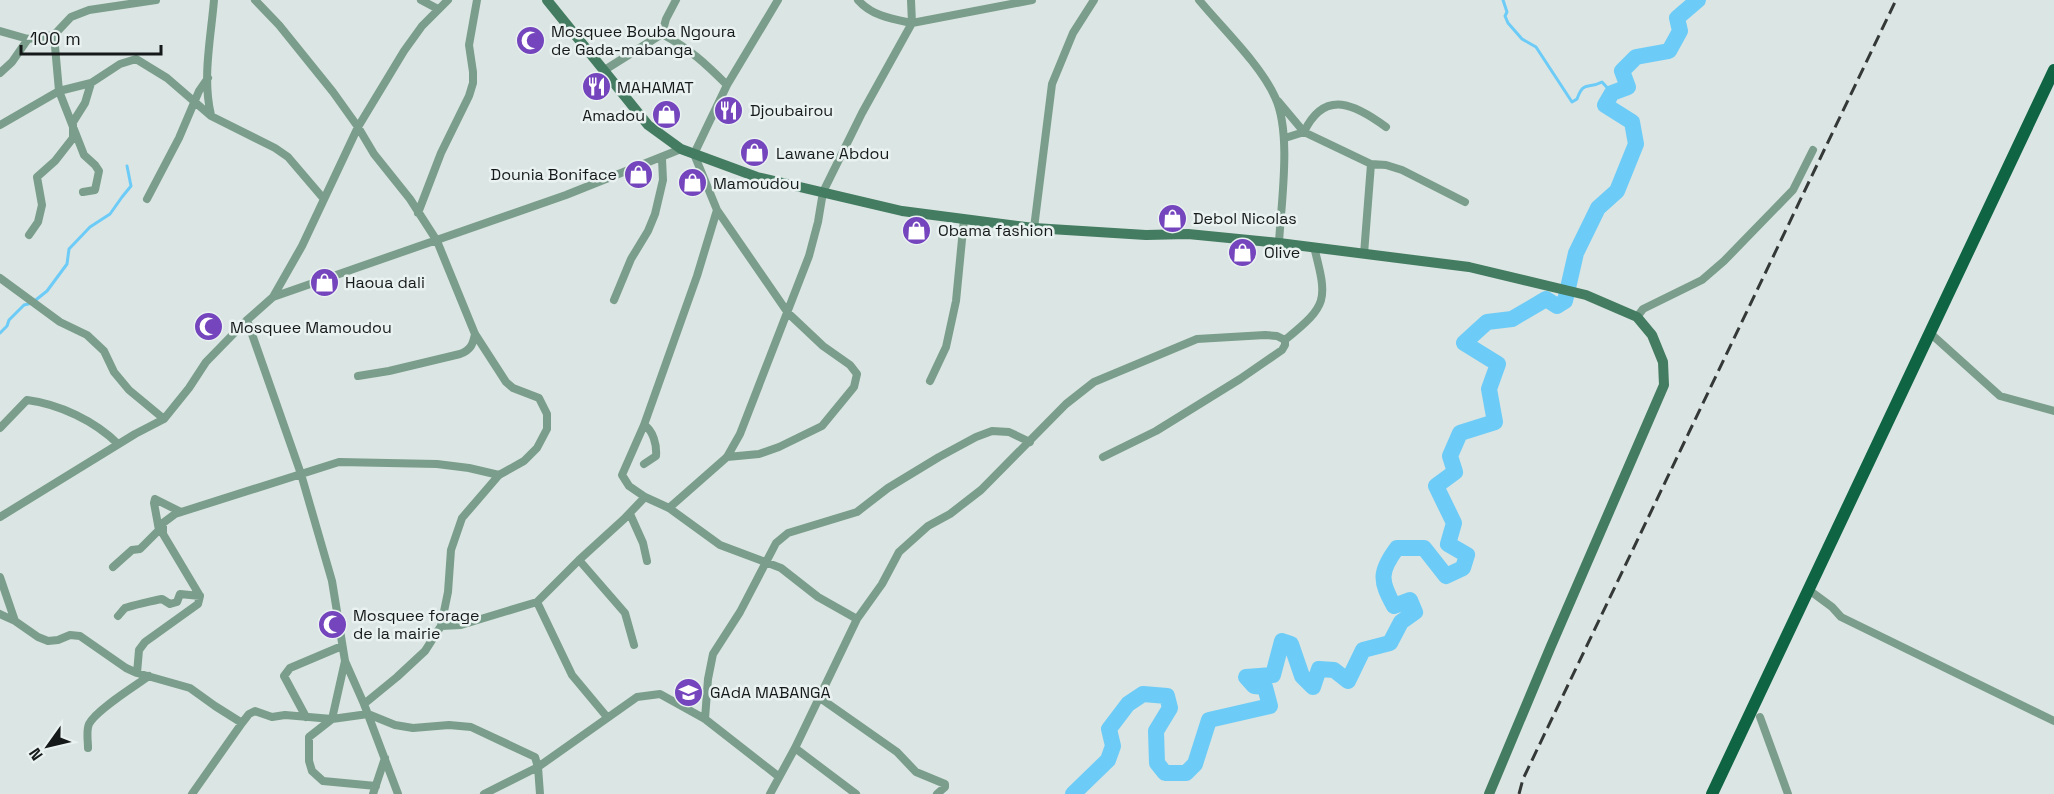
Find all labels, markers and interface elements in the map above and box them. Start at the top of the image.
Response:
scale bar [21,18,160,56]
place label: Mosquee Bouba Ngoura de Gada-mabanga [551,21,736,60]
mosque icon: Mosquee Bouba Ngoura de Gada-mabanga [514,24,546,56]
text: 100 m [30,27,81,50]
restaurant icon: MAHAMAT [580,71,612,103]
place label: MAHAMAT [617,77,694,98]
restaurant icon: Djoubairou [713,94,745,126]
shop icon: Amadou [650,99,682,131]
place label: Djoubairou [750,100,833,121]
place label: Amadou [582,105,645,126]
shop icon: Lawane Abdou [739,137,771,169]
place label: Lawane Abdou [776,143,889,164]
shop icon: Dounia Boniface [622,158,654,190]
place label: Dounia Boniface [491,164,617,185]
shop icon: Mamoudou [676,167,708,199]
place label: Mamoudou [713,173,799,194]
shop icon: Debol Nicolas [1156,202,1188,234]
place label: Debol Nicolas [1193,208,1297,229]
shop icon: Obama fashion [901,214,933,246]
place label: Obama fashion [938,220,1053,241]
shop icon: Olive [1227,236,1259,268]
place label: Olive [1264,242,1300,263]
shop icon: Haoua dali [308,266,340,298]
place label: Haoua dali [345,272,425,293]
mosque icon: Mosquee Mamoudou [193,311,225,343]
place label: Mosquee Mamoudou [230,317,392,338]
place label: Mosquee forage de la mairie [353,605,479,644]
mosque icon: Mosquee forage de la mairie [316,608,348,640]
school or university icon: GAdA MABANGA [673,676,705,708]
place label: GAdA MABANGA [710,682,831,703]
north arrow [18,716,78,776]
text: N [24,744,48,764]

